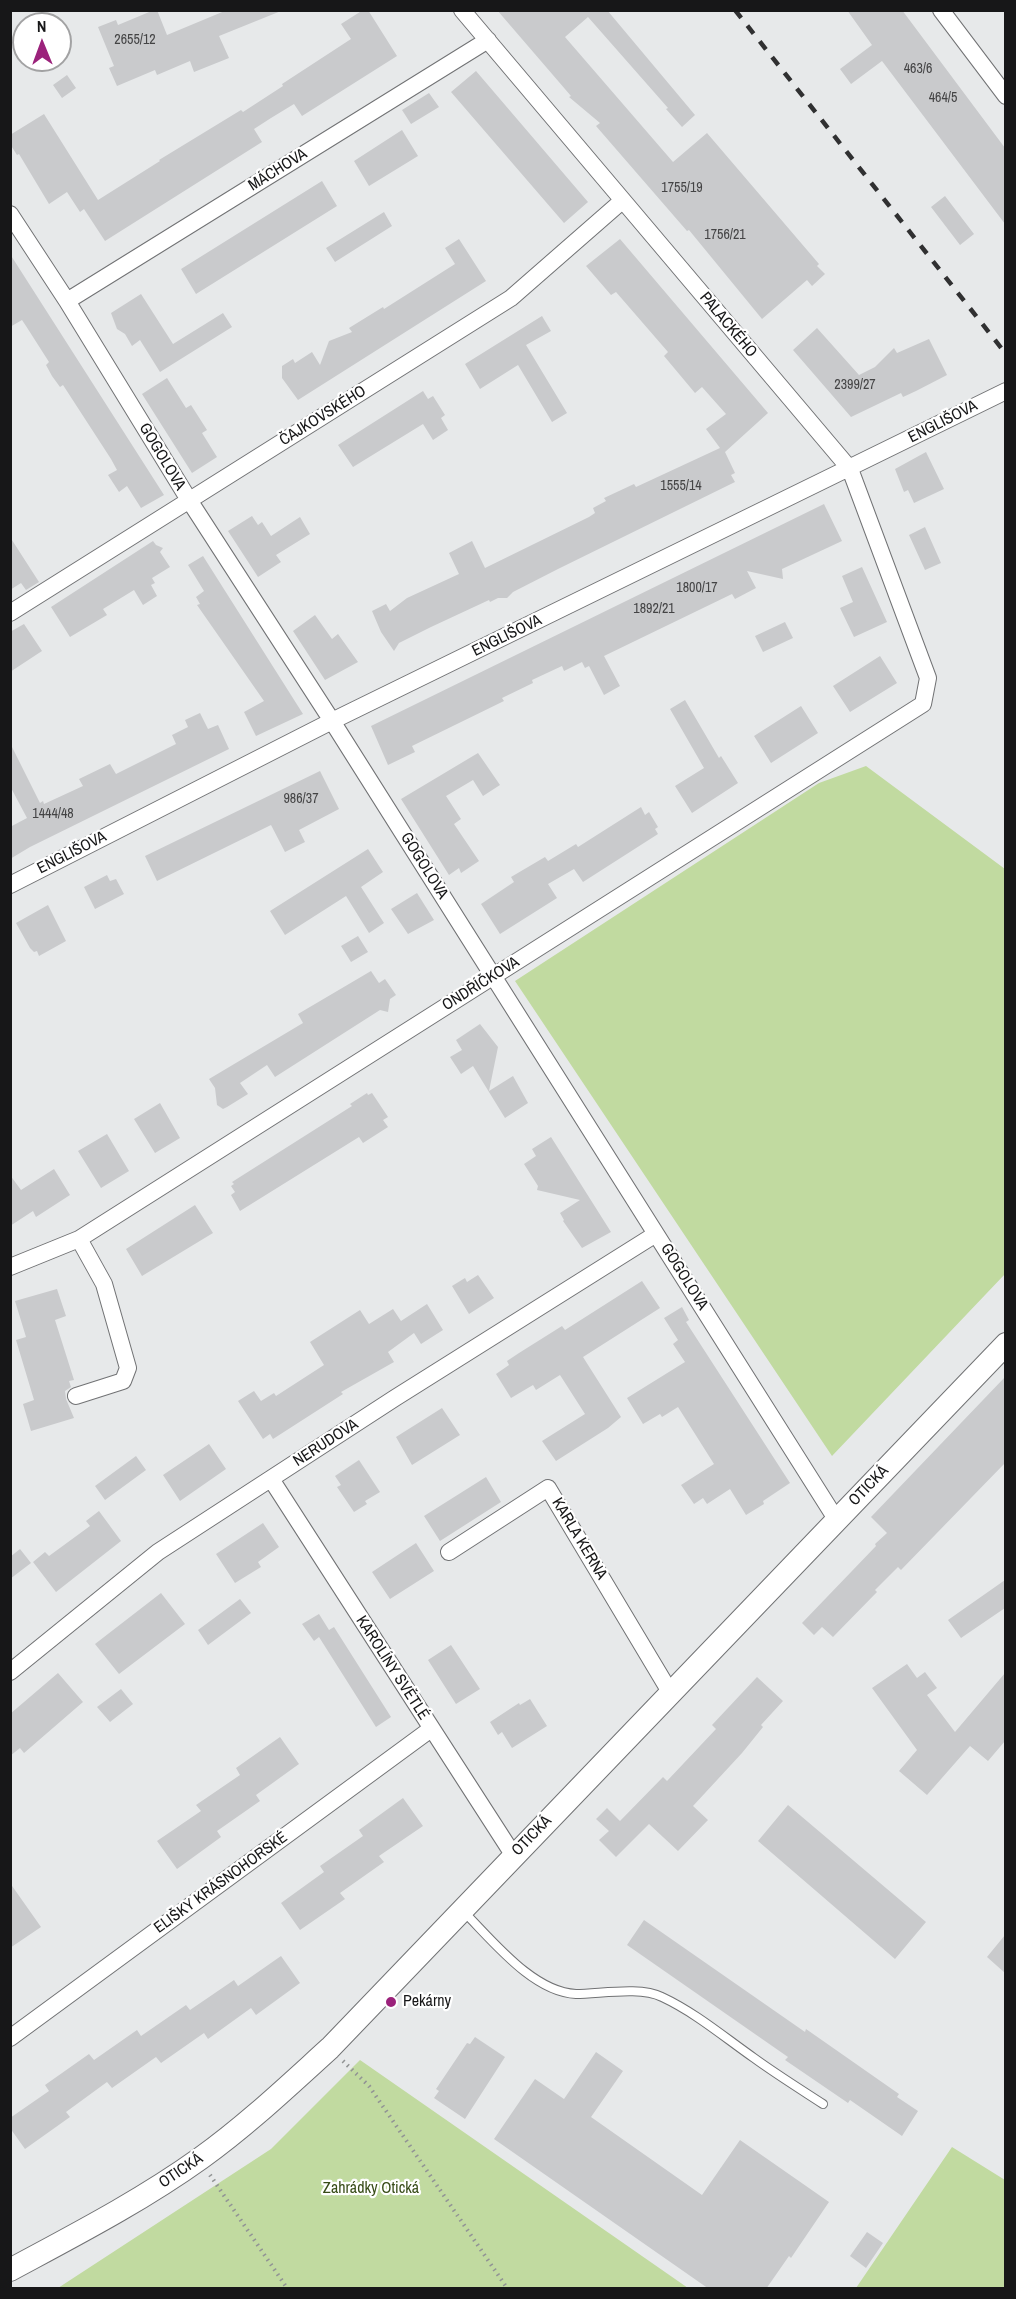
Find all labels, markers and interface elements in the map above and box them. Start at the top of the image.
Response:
north arrow [12,12,72,72]
text: N [37,15,47,37]
house number: 2655/12 [114,32,156,48]
house number: 463/6 [904,61,932,77]
house number: 464/5 [929,90,957,106]
street label: MÁCHOVA [245,145,311,195]
house number: 1755/19 [661,180,703,196]
house number: 1756/21 [704,227,746,243]
street label: PALACKÉHO [695,288,761,362]
house number: 2399/27 [834,377,876,393]
street label: ČAJKOVSKÉHO [276,382,370,450]
street label: ENGLIŠOVA [905,396,981,448]
street label: GOGOLOVA [134,420,190,494]
house number: 1555/14 [660,478,702,494]
house number: 1800/17 [676,580,718,596]
house number: 1892/21 [633,601,675,617]
street label: ENGLIŠOVA [469,611,545,661]
house number: 986/37 [283,791,319,807]
house number: 1444/48 [32,806,74,822]
street label: ENGLIŠOVA [34,827,110,879]
street label: GOGOLOVA [396,829,452,903]
street label: ONDŘÍČKOVA [439,953,523,1015]
street label: GOGOLOVA [656,1240,712,1314]
street label: NERUDOVA [290,1415,362,1471]
street label: OTICKÁ [845,1462,893,1510]
street label: KARLA KERNA [547,1495,611,1583]
street label: KAROLÍNY SVĚTLÉ [351,1612,433,1724]
street label: OTICKÁ [508,1812,556,1860]
street label: ELIŠKY KRÁSNOHORSKÉ [150,1828,292,1938]
place label: Pekárny [403,1992,451,2012]
marker: Pekárny [384,1995,398,2009]
street label: OTICKÁ [155,2149,207,2193]
park label: Zahrádky Otická [323,2179,419,2199]

